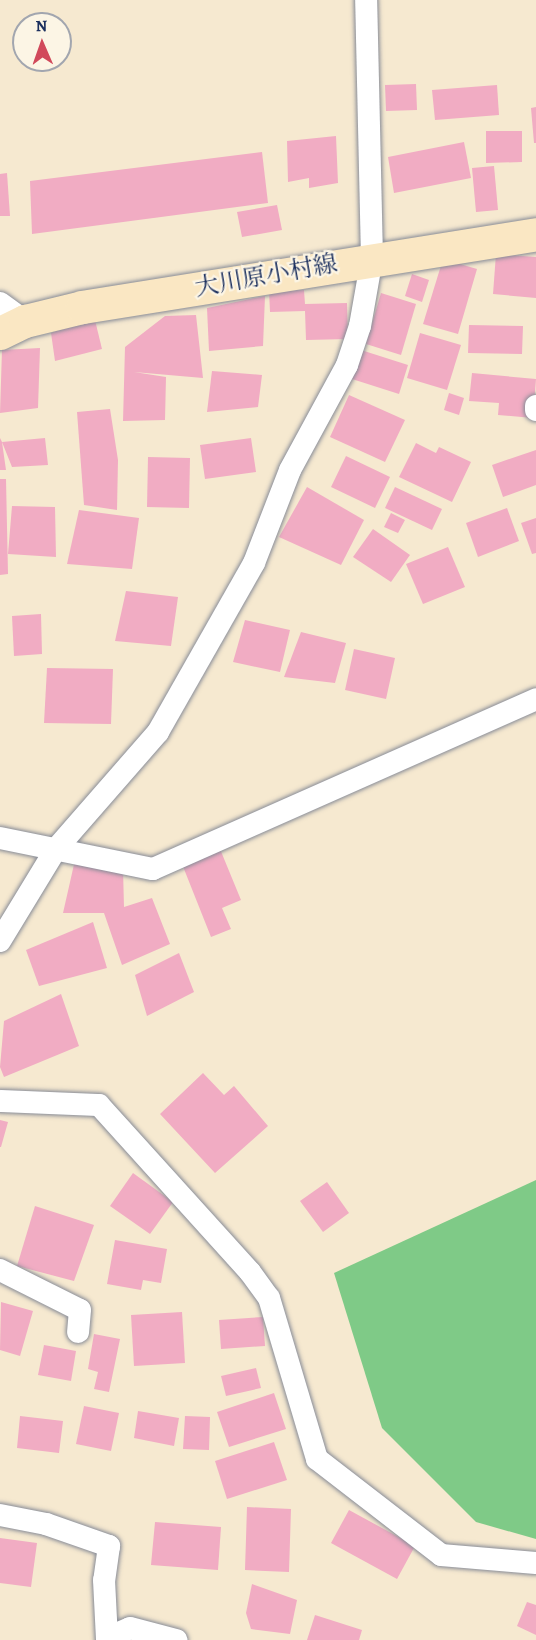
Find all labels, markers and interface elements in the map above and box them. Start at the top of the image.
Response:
north arrow [12,12,72,72]
text: N [35,15,48,37]
street label: 大川原小村線 [193,249,339,303]

